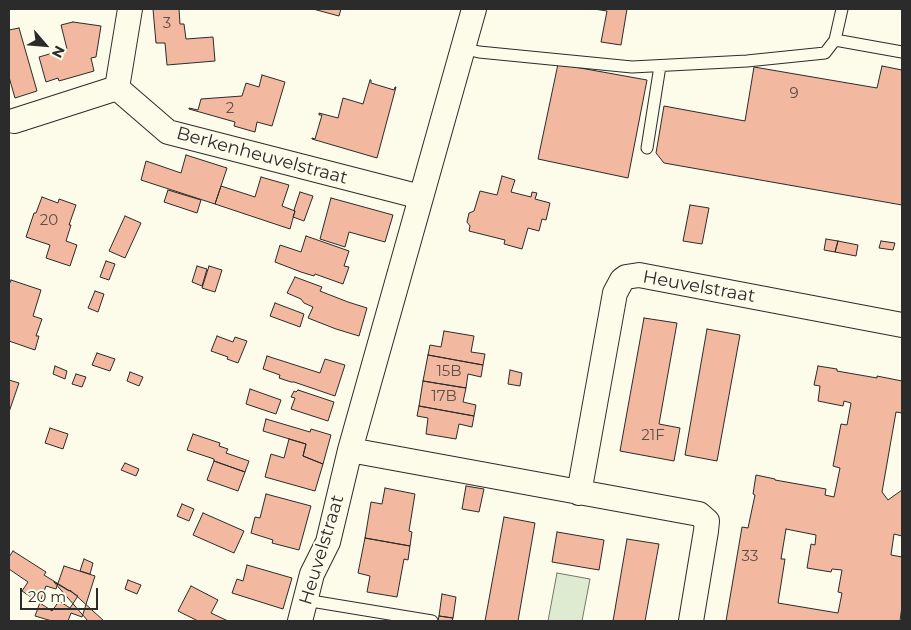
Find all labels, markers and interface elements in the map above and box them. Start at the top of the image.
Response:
house number: 3 [163,15,171,33]
north arrow [20,20,70,70]
text: N [48,43,69,61]
house number: 9 [789,85,799,103]
house number: 2 [226,100,234,118]
street label: Berkenheuvelstraat [174,123,350,189]
house number: 20 [40,212,58,230]
street label: Heuvelstraat [641,266,757,308]
house number: 15B [436,363,462,381]
house number: 17B [431,388,457,406]
house number: 21F [641,427,665,445]
street label: Heuvelstraat [295,492,349,608]
house number: 33 [742,548,758,566]
scale bar [22,578,100,610]
text: 20 m [28,587,66,606]

